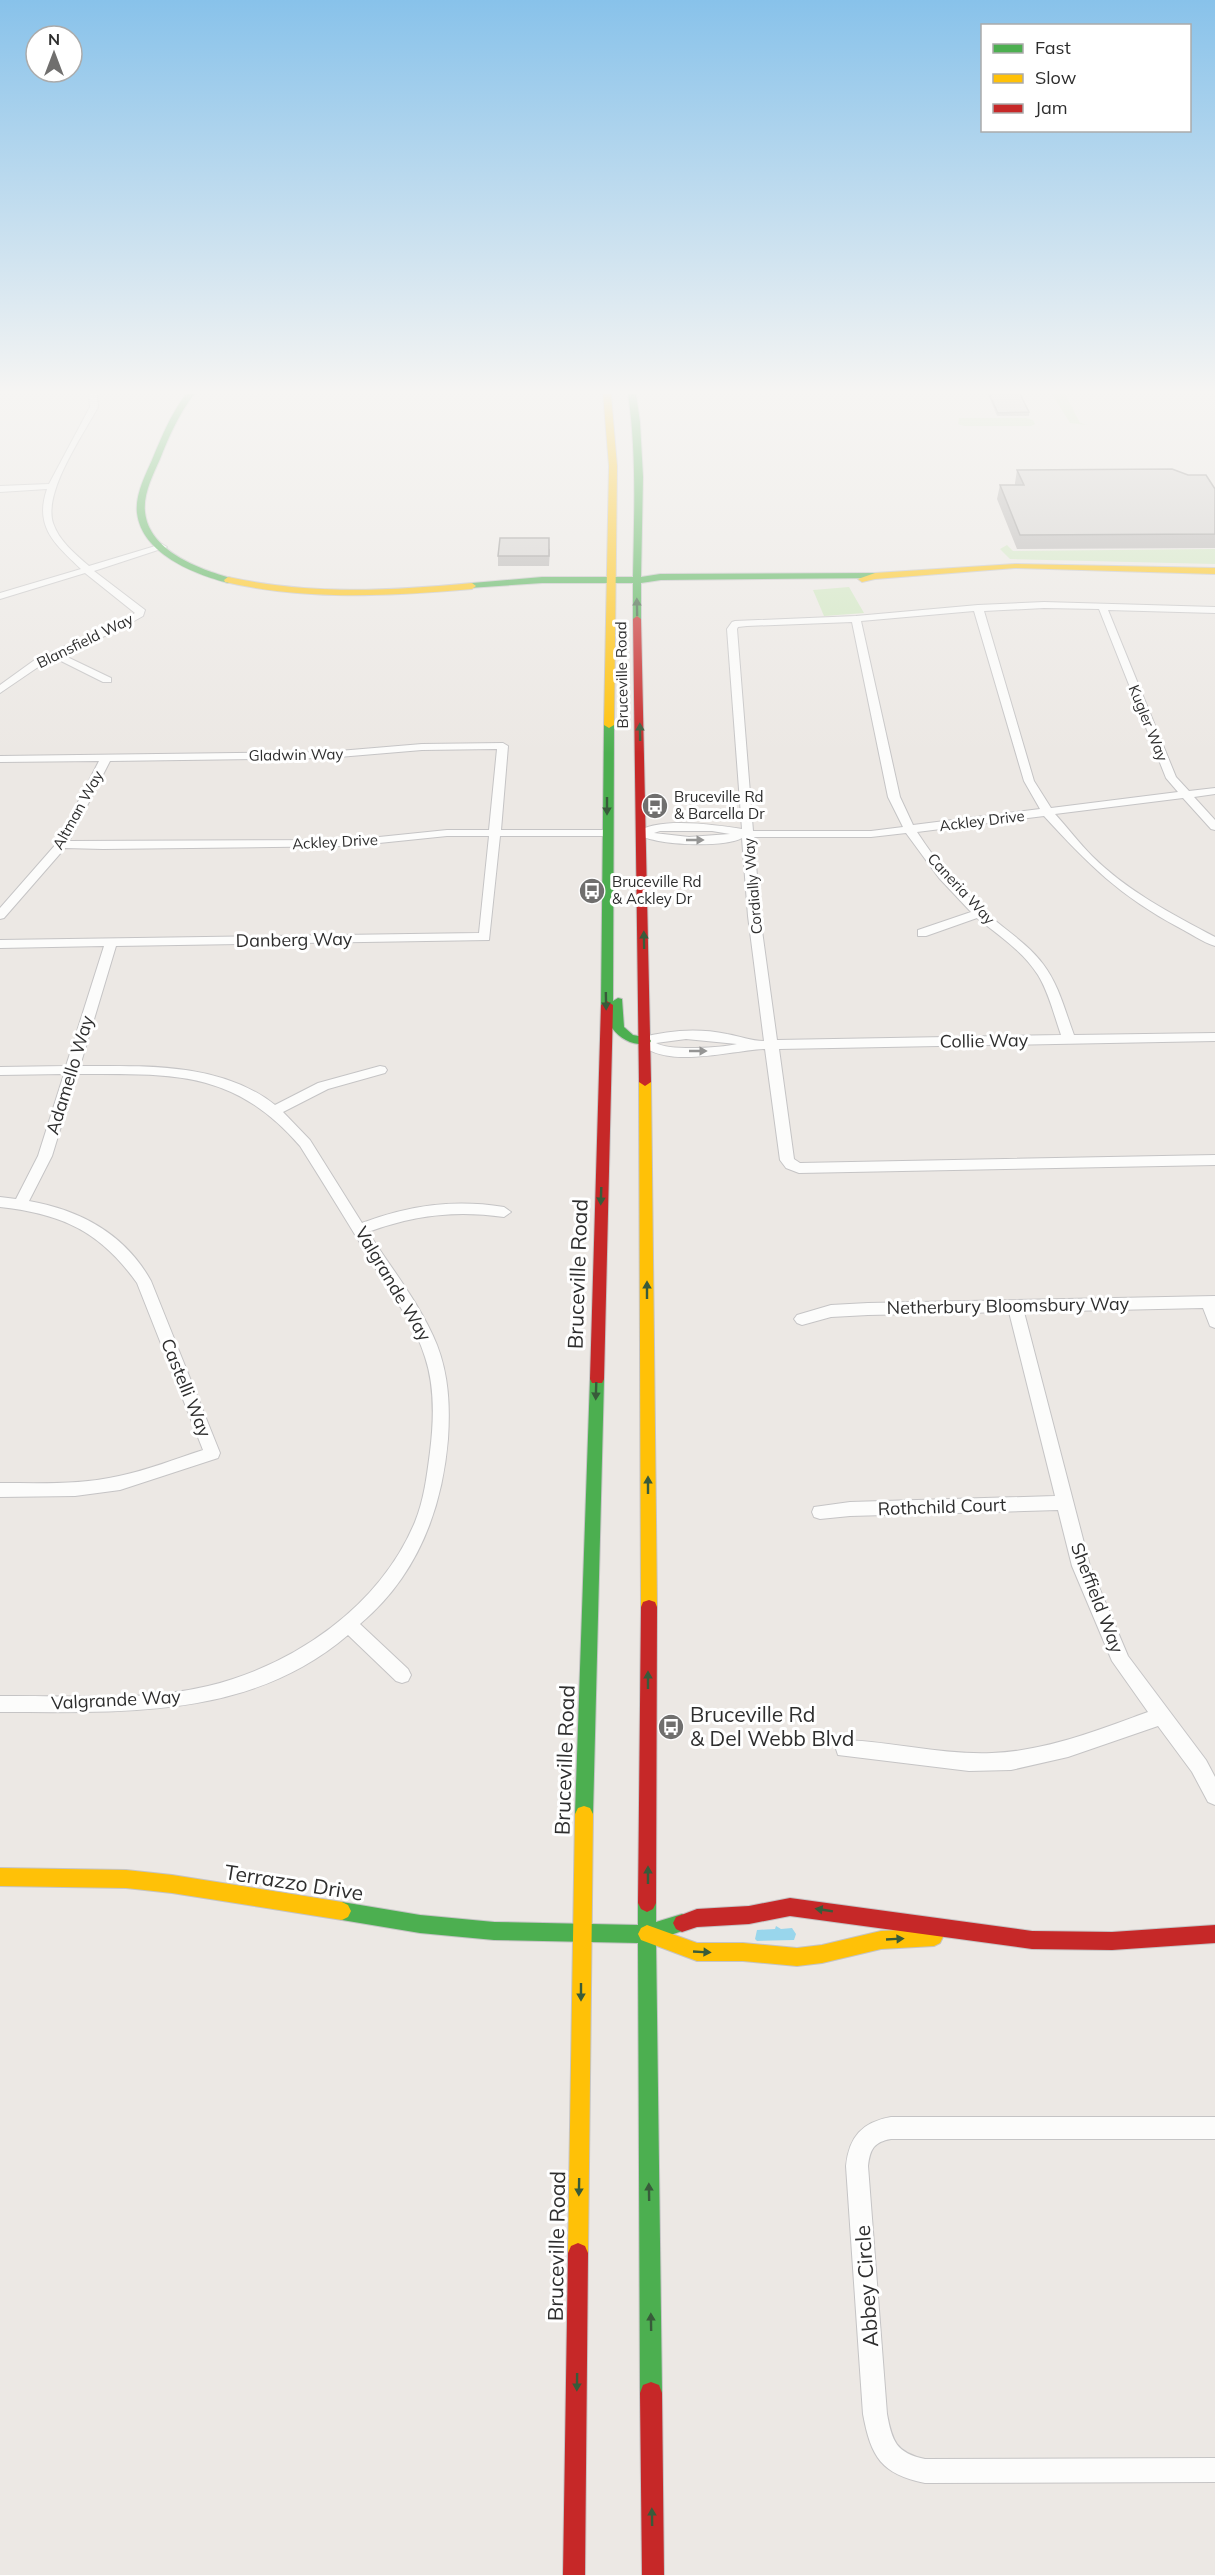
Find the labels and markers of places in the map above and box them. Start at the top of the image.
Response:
place label: Bruceville Rd & Barcella Dr [674,787,765,823]
bus stop icon: Bruceville Rd & Barcella Dr [640,791,670,821]
place label: Bruceville Rd & Ackley Dr [612,872,702,908]
bus stop icon: Bruceville Rd & Ackley Dr [577,876,607,906]
place label: Bruceville Rd & Del Webb Blvd [690,1701,854,1751]
bus stop icon: Bruceville Rd & Del Webb Blvd [656,1712,686,1742]

